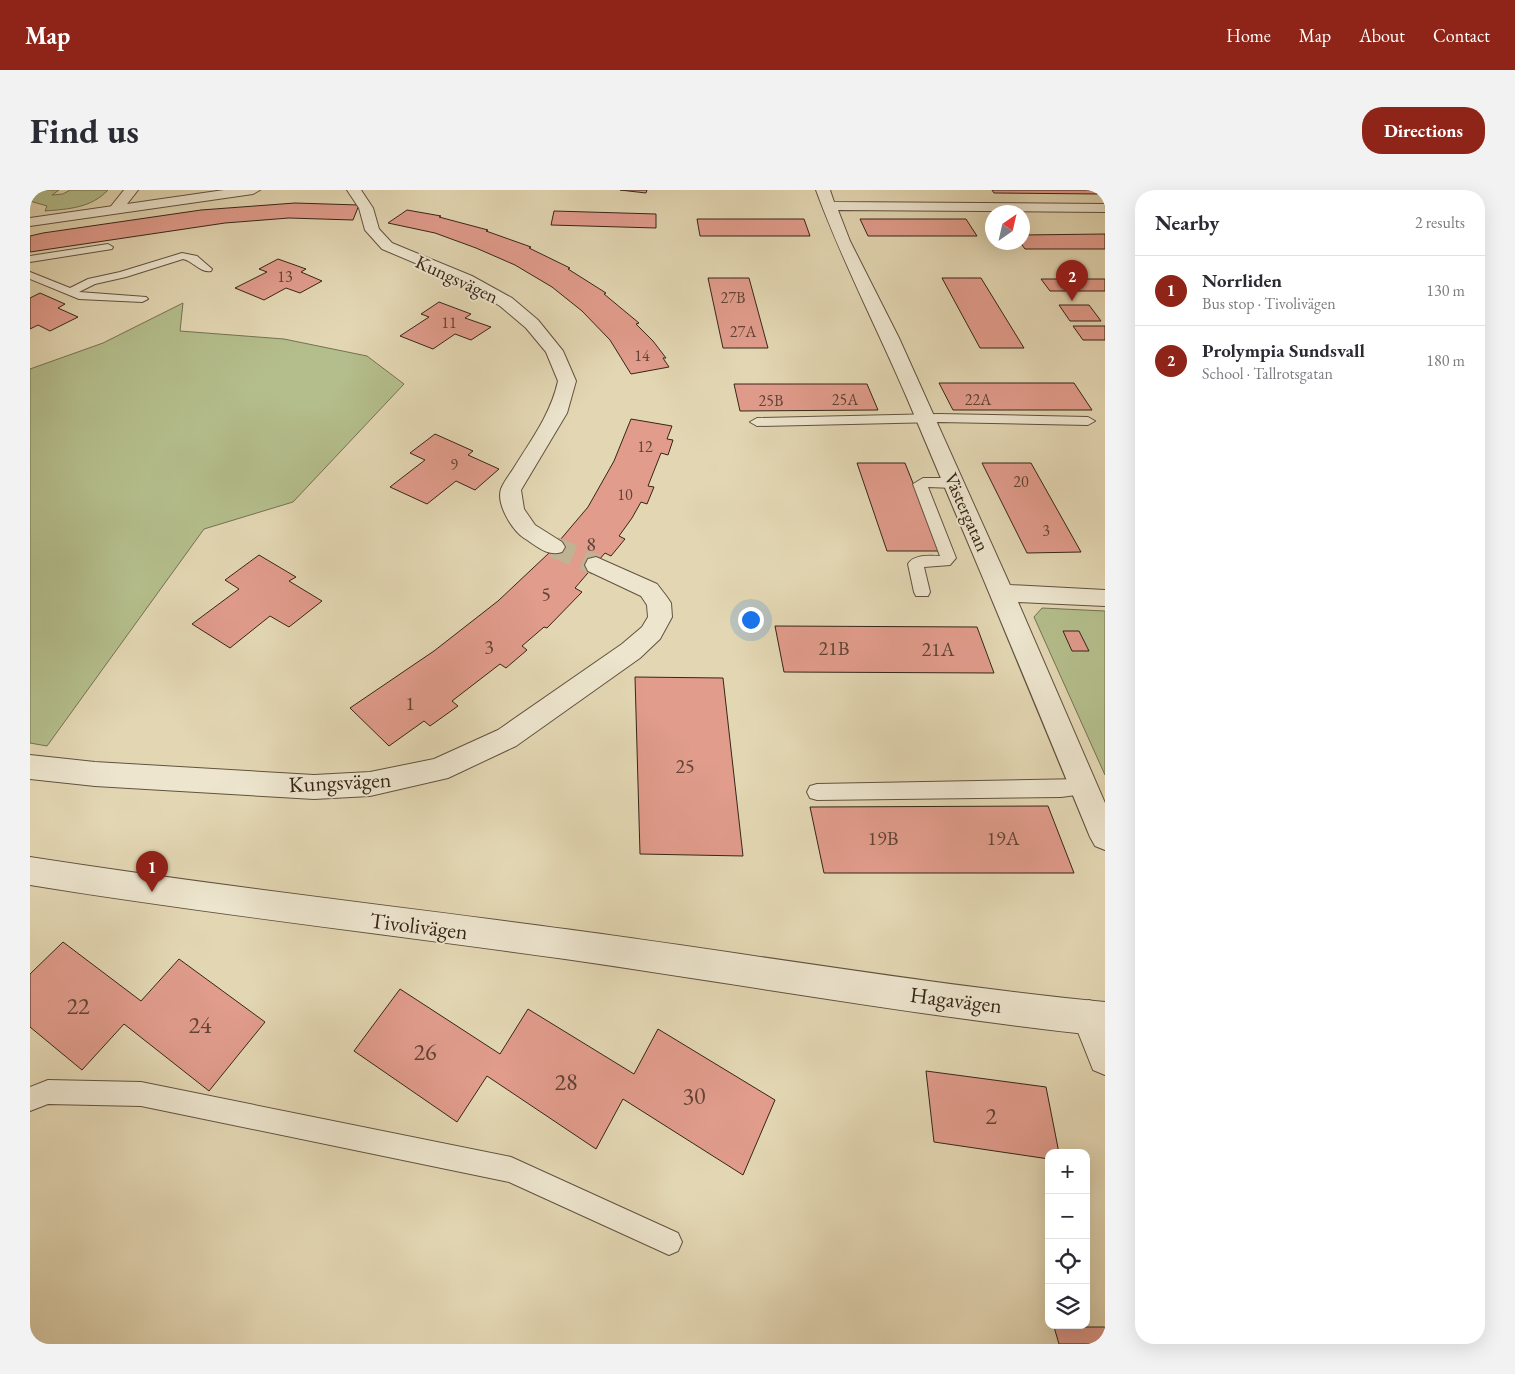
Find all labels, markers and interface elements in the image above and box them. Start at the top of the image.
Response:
text: Map [25,20,70,51]
text: Home [1226,24,1271,47]
text: Map [1299,24,1331,47]
text: About [1359,24,1405,47]
text: Contact [1433,24,1490,47]
button: Directions [1362,107,1485,154]
text: Find us [30,108,139,153]
north arrow [985,205,1030,250]
text: Nearby [1155,209,1219,236]
text: 2 results [1415,212,1465,233]
street label: Kungsvägen [412,249,502,309]
pin: 2 [1056,260,1088,301]
house number: 13 [277,266,293,287]
text: Norrliden [1202,268,1282,293]
text: 1 [1167,280,1175,301]
text: 130 m [1426,280,1465,301]
house number: 27B [721,287,745,308]
text: Bus stop · Tivolivägen [1202,293,1336,314]
house number: 11 [441,312,457,333]
house number: 27A [730,321,757,342]
text: Prolympia Sundsvall [1202,338,1365,363]
house number: 14 [634,345,650,366]
text: 2 [1167,350,1175,371]
text: 180 m [1426,350,1465,371]
text: School · Tallrotsgatan [1202,363,1333,384]
house number: 25A [832,389,859,410]
house number: 22A [965,389,992,410]
house number: 25B [759,390,783,411]
house number: 12 [637,436,653,457]
house number: 9 [450,454,458,475]
street label: Västergatan [939,469,995,555]
house number: 20 [1013,471,1029,492]
house number: 10 [617,484,633,505]
house number: 3 [1042,520,1050,541]
house number: 8 [586,531,596,557]
house number: 5 [541,581,551,607]
your location [738,607,764,633]
house number: 3 [484,634,494,660]
house number: 21B [819,635,849,661]
house number: 21A [921,636,955,662]
house number: 1 [405,690,415,716]
house number: 25 [675,753,695,779]
street label: Kungsvägen [288,765,392,799]
house number: 19B [868,825,898,851]
house number: 19A [986,825,1020,851]
pin: 1 [136,851,168,892]
street label: Tivolivägen [368,906,470,946]
street label: Hagavägen [908,980,1004,1020]
house number: 22 [66,990,90,1021]
house number: 24 [188,1009,212,1040]
house number: 26 [413,1036,437,1067]
house number: 28 [554,1066,578,1097]
house number: 30 [682,1080,706,1111]
house number: 2 [985,1100,997,1131]
map controls [1045,1149,1090,1329]
button: + [1045,1149,1090,1194]
button: − [1045,1194,1090,1239]
button: locate [1045,1239,1090,1284]
button: layers [1045,1284,1090,1329]

